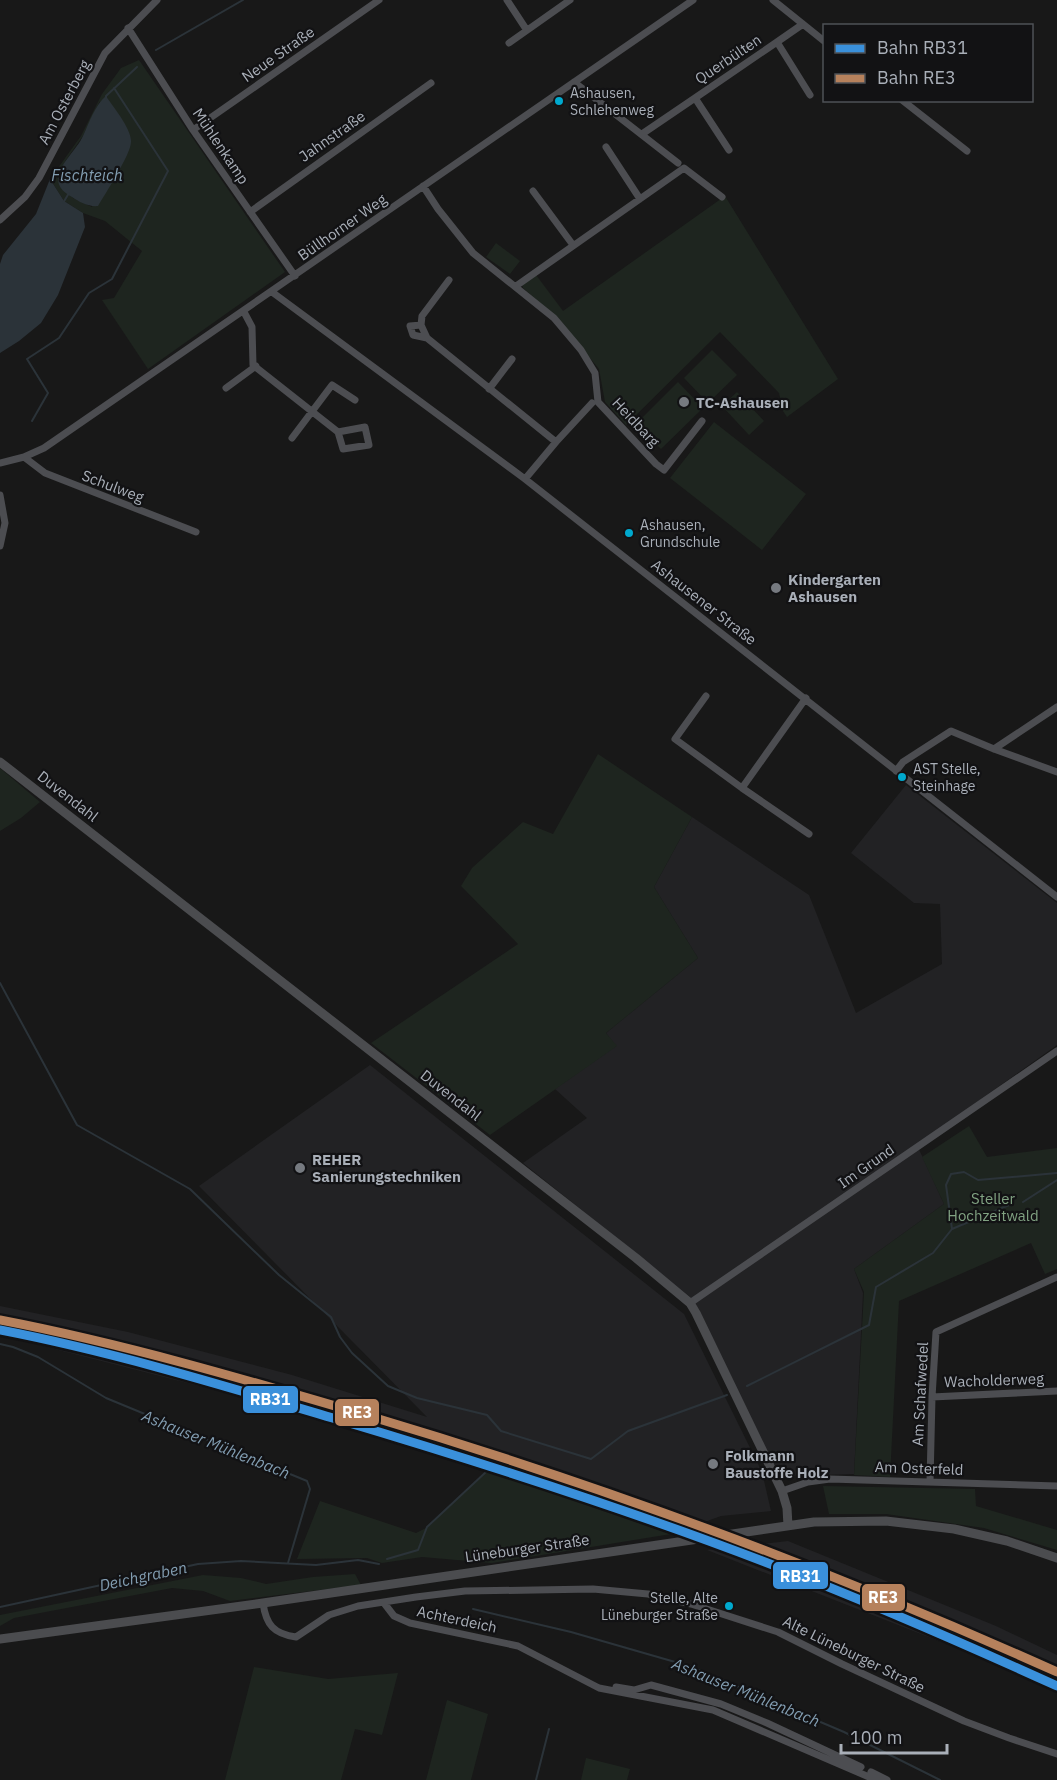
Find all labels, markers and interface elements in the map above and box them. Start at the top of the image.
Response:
street label: Neue Straße [238,22,318,86]
legend [823,24,1033,102]
street label: Querbülten [691,30,765,88]
text: Bahn RB31 [877,36,968,59]
street label: Am Osterberg [34,56,94,148]
text: Bahn RE3 [877,66,956,89]
place label: Ashausen, Schlehenweg [570,84,655,119]
marker: Ashausen, Schlehenweg [553,95,565,107]
street label: Mühlenkamp [189,104,253,188]
street label: Jahnstraße [295,106,369,166]
water label: Fischteich [51,165,123,185]
street label: Büllhorner Weg [294,189,390,265]
street label: Heidbarg [608,393,664,451]
place label: TC-Ashausen [696,393,789,412]
marker: TC-Ashausen [677,395,691,409]
street label: Schulweg [79,466,147,507]
place label: Ashausen, Grundschule [640,516,720,551]
marker: Ashausen, Grundschule [623,527,635,539]
street label: Ashausener Straße [647,555,761,649]
place label: Kindergarten Ashausen [788,570,881,606]
marker: Kindergarten Ashausen [769,581,783,595]
place label: AST Stelle, Steinhage [913,760,981,795]
street label: Duvendahl [34,766,102,826]
marker: AST Stelle, Steinhage [896,771,908,783]
street label: Duvendahl [417,1065,485,1125]
street label: Im Grund [834,1140,898,1192]
place label: REHER Sanierungstechniken [312,1150,461,1186]
marker: REHER Sanierungstechniken [293,1161,307,1175]
park label: Steller Hochzeitwald [947,1189,1039,1225]
street label: Am Schafwedel [908,1341,932,1447]
street label: Wacholderweg [944,1369,1044,1391]
line badge: RB31 [242,1385,299,1414]
text: RB31 [250,1389,291,1409]
line badge: RE3 [334,1398,380,1427]
text: RE3 [342,1402,372,1422]
water label: Ashauser Mühlenbach [138,1405,293,1483]
place label: Folkmann Baustoffe Holz [725,1446,829,1482]
marker: Folkmann Baustoffe Holz [706,1457,720,1471]
street label: Am Osterfeld [874,1457,964,1479]
street label: Lüneburger Straße [464,1530,590,1566]
water label: Deichgraben [97,1557,189,1595]
line badge: RB31 [772,1561,829,1590]
text: RB31 [780,1566,821,1586]
line badge: RE3 [861,1583,906,1612]
text: RE3 [868,1587,898,1607]
place label: Stelle, Alte Lüneburger Straße [601,1589,718,1624]
marker: Stelle, Alte Lüneburger Straße [723,1600,735,1612]
street label: Achterdeich [415,1601,499,1637]
street label: Alte Lüneburger Straße [780,1611,928,1697]
water label: Ashauser Mühlenbach [668,1653,823,1731]
scale bar [841,1717,948,1755]
text: 100 m [850,1726,902,1749]

